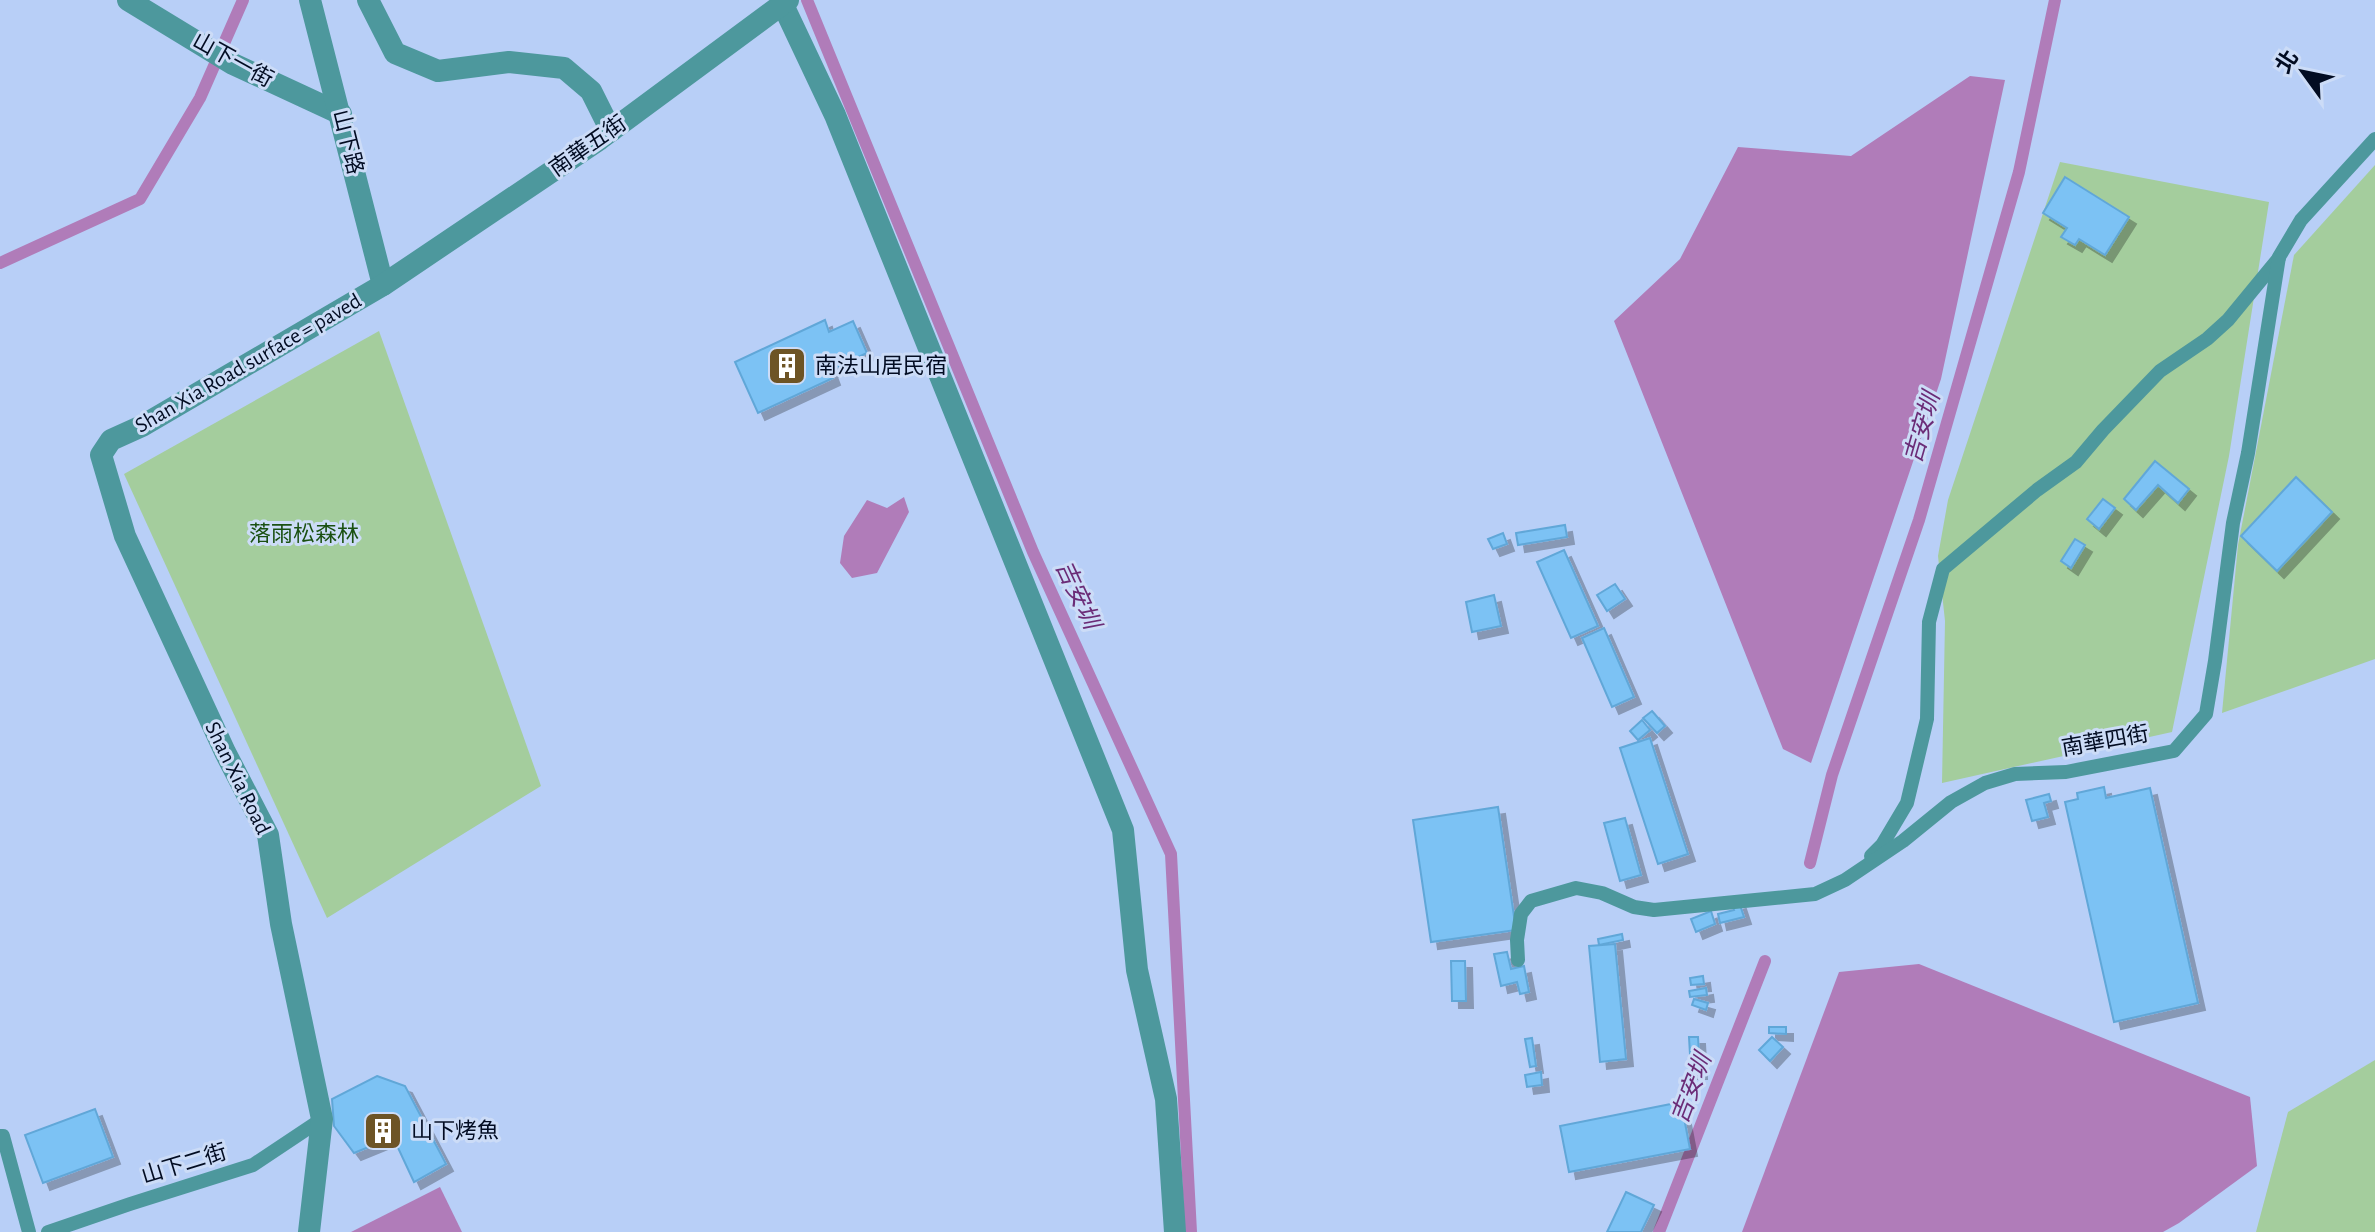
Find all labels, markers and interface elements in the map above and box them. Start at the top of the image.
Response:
street label: 山下一街 [189,28,277,91]
north arrow [2263,32,2343,112]
text: 北 [2271,46,2302,77]
street label: 山下路 [329,107,368,177]
street label: 南華五街 [545,111,630,180]
street label: Shan Xia Road surface = paved [131,289,365,437]
building icon: 南法山居民宿 [766,345,808,387]
place label: 南法山居民宿 [815,354,947,377]
water label: 吉安圳 [1900,387,1945,466]
park label: 落雨松森林 [249,522,359,545]
water label: 吉安圳 [1051,556,1106,635]
street label: Shan Xia Road [201,718,275,838]
street label: 南華四街 [2060,722,2150,759]
water label: 吉安圳 [1666,1048,1717,1127]
building icon: 山下烤魚 [362,1110,404,1152]
place label: 山下烤魚 [411,1119,499,1142]
street label: 山下二街 [138,1140,229,1187]

